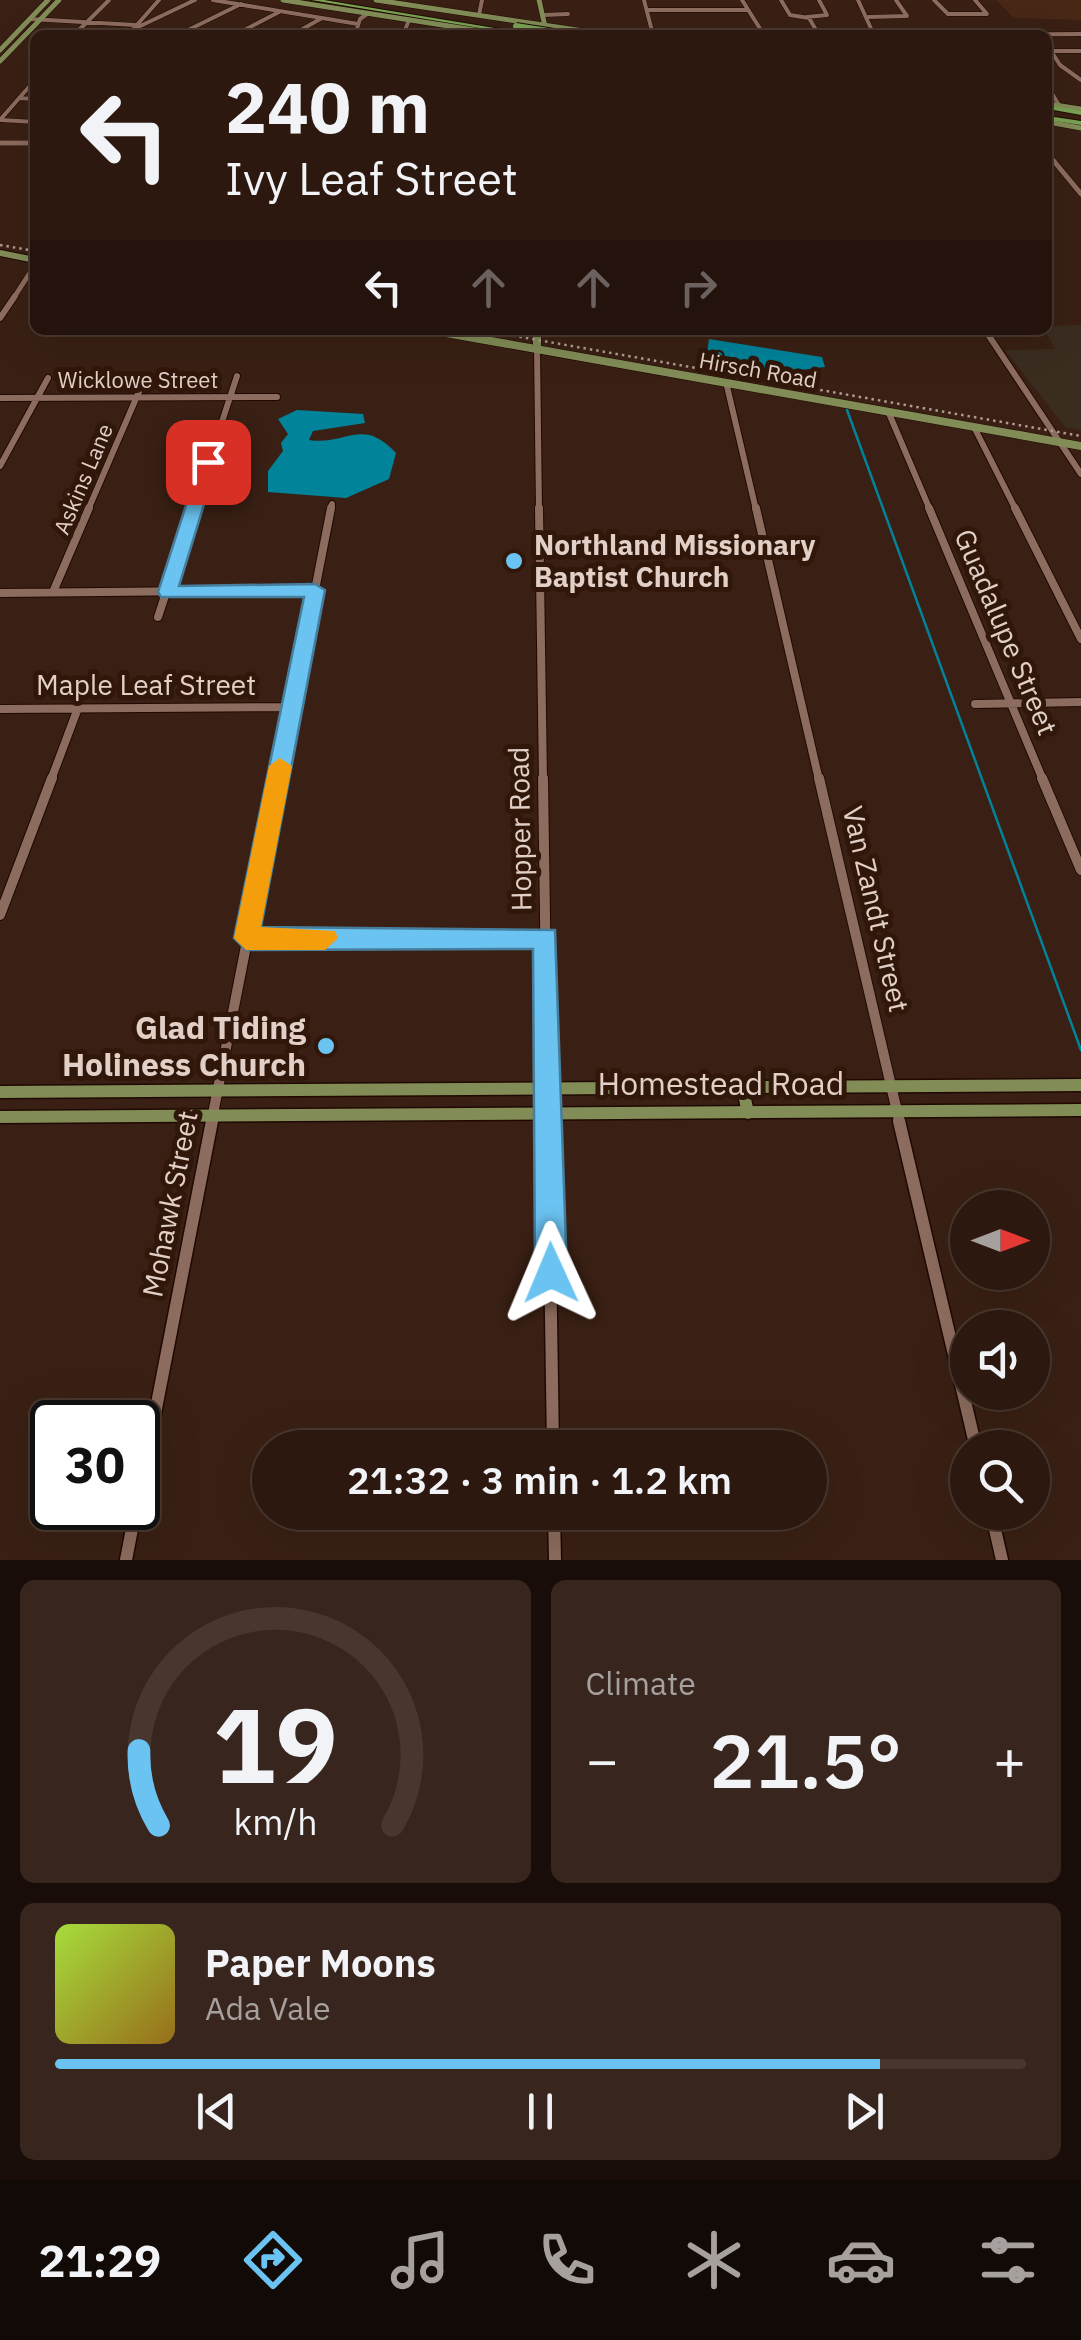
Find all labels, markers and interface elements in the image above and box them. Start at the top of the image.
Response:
text: 240 m [225,61,430,152]
icon: left [60,70,190,200]
text: Ivy Leaf Street [225,149,518,207]
icon: left [356,260,411,315]
icon: ahead [461,260,516,315]
icon: ahead [566,260,621,315]
icon: right [671,260,726,315]
street label: Hirsch Road [697,345,819,394]
street label: Wicklowe Street [58,365,218,394]
street label: Askins Lane [46,419,119,539]
pin [166,420,251,505]
icon: arrive [181,435,236,490]
street label: Guadalupe Street [946,523,1066,740]
place label: Northland Missionary Baptist Church [534,526,816,595]
marker: Northland Missionary Baptist Church [503,550,525,572]
street label: Maple Leaf Street [36,666,256,703]
street label: Hopper Road [500,746,539,912]
street label: Van Zandt Street [835,802,918,1015]
place label: Glad Tiding Holiness Church [62,1006,306,1085]
marker: Glad Tiding Holiness Church [315,1035,337,1057]
street label: Homestead Road [598,1062,844,1104]
street label: Mohawk Street [133,1108,206,1300]
north arrow [950,1190,1050,1290]
map controls [950,1190,1050,1530]
position arrow [499,1221,603,1325]
button: sound [950,1310,1050,1410]
speed limit sign: 30 [30,1400,160,1530]
button: search [950,1430,1050,1530]
text: 21:32 · 3 min · 1.2 km [347,1455,732,1504]
text: Climate [586,1662,696,1704]
text: 19 [213,1676,338,1812]
text: 21.5° [709,1711,902,1809]
text: − [586,1724,619,1795]
text: + [993,1724,1026,1795]
text: km/h [233,1798,317,1845]
text: Paper Moons [205,1938,436,1987]
text: Ada Vale [205,1987,331,2029]
icon: previous [189,2084,244,2139]
icon: pause [513,2084,568,2139]
icon: next [837,2084,892,2139]
icon: directions [238,2225,308,2295]
icon: music [385,2225,455,2295]
icon: phone [532,2225,602,2295]
icon: climate [679,2225,749,2295]
icon: car [826,2225,896,2295]
icon: filters [973,2225,1043,2295]
text: 21:29 [38,2231,161,2289]

